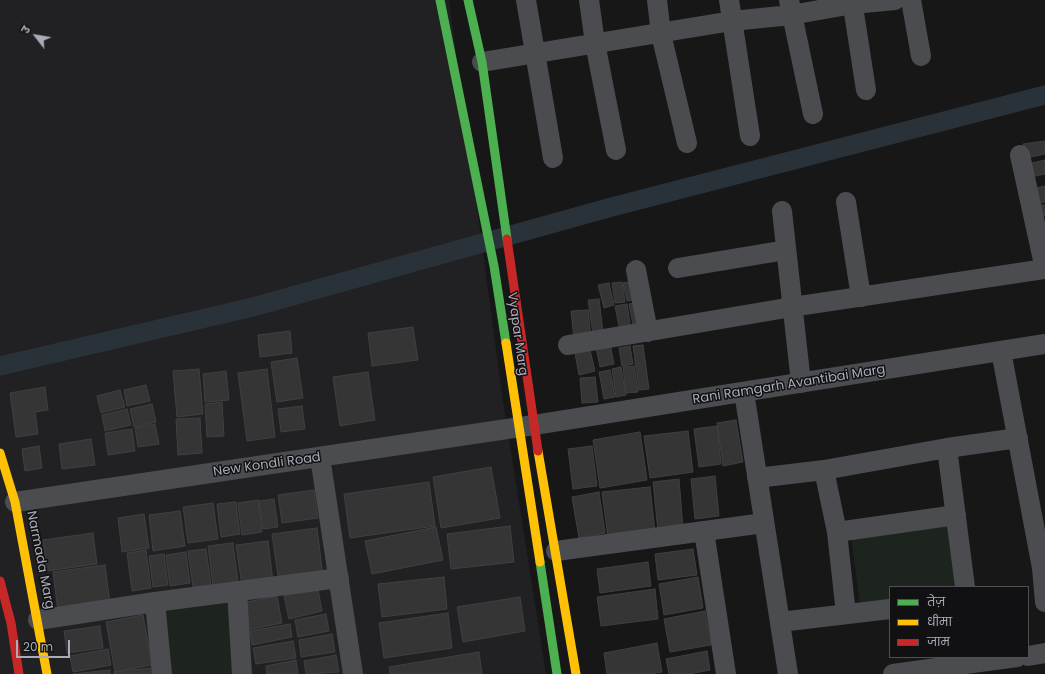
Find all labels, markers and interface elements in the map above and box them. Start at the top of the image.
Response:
north arrow [16,16,56,56]
text: उ [17,23,34,37]
street label: Vyapar Marg [503,291,531,377]
street label: Rani Ramgarh Avantibai Marg [692,362,886,408]
street label: New Kondli Road [212,450,322,480]
street label: Narmada Marg [23,510,57,610]
legend [889,586,1029,658]
text: तेज़ [927,593,945,610]
text: धीमा [927,613,952,630]
scale bar [18,632,72,658]
text: जाम [927,633,950,650]
text: 20 m [23,638,53,655]

